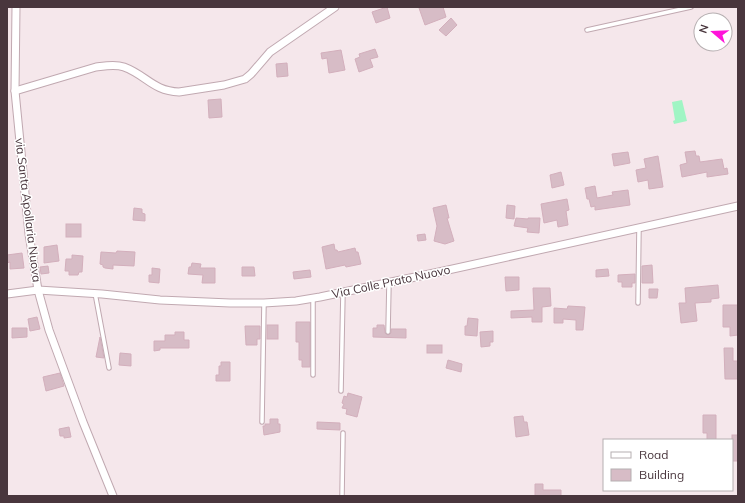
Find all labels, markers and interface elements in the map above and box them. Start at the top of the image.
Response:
north arrow [693,12,733,52]
text: N [696,23,712,35]
street label: via Santa Apollaria Nuova [12,137,45,283]
street label: Via Colle Prato Nuovo [330,262,452,301]
legend [603,439,733,491]
text: Road [639,447,668,462]
text: Building [639,467,684,482]

